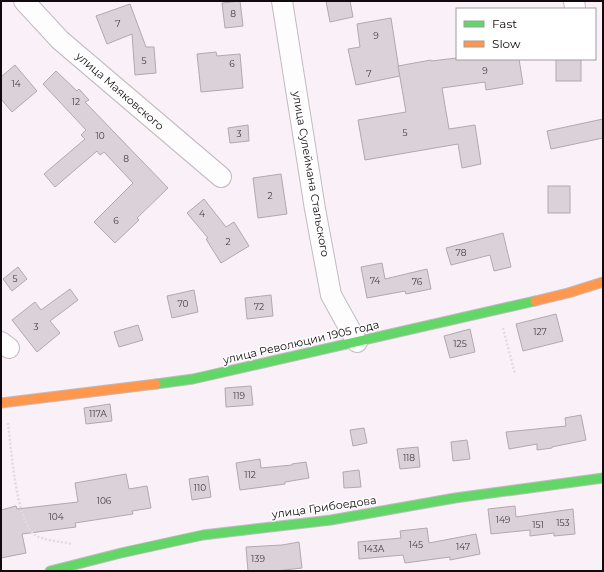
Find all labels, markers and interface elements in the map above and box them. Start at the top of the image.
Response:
house number: 8 [230,8,236,19]
legend [456,8,596,60]
text: Fast [492,16,517,31]
house number: 7 [115,18,121,29]
house number: 9 [373,30,379,41]
text: Slow [492,36,521,51]
street label: улица Маяковского [72,48,167,133]
house number: 5 [141,55,147,66]
house number: 6 [229,58,235,69]
house number: 9 [482,65,488,76]
house number: 7 [366,68,372,79]
house number: 14 [11,78,21,89]
street label: улица Сулеймана Стальского [289,89,332,258]
house number: 12 [72,96,80,107]
house number: 5 [402,127,408,138]
house number: 3 [236,128,242,139]
house number: 10 [95,130,105,141]
house number: 8 [123,153,129,164]
house number: 2 [267,190,273,201]
house number: 4 [199,208,205,219]
house number: 6 [113,215,119,226]
house number: 2 [225,236,231,247]
house number: 78 [456,247,467,258]
house number: 5 [12,273,18,284]
house number: 74 [370,275,380,286]
house number: 76 [412,276,423,287]
house number: 70 [177,298,189,309]
house number: 72 [254,301,264,312]
street label: улица Революции 1905 года [221,317,380,367]
house number: 3 [33,321,39,332]
house number: 127 [533,326,547,337]
house number: 125 [453,338,467,349]
house number: 119 [233,390,246,401]
house number: 117А [89,408,107,419]
house number: 118 [403,452,415,463]
house number: 112 [244,469,256,480]
house number: 110 [194,482,206,493]
street label: улица Грибоедова [270,493,377,521]
house number: 106 [97,495,112,506]
house number: 104 [48,511,64,522]
house number: 149 [496,514,511,525]
house number: 153 [556,517,570,528]
house number: 151 [532,519,544,530]
house number: 145 [409,539,423,550]
house number: 147 [456,541,470,552]
house number: 143А [364,543,385,554]
house number: 139 [251,553,265,564]

